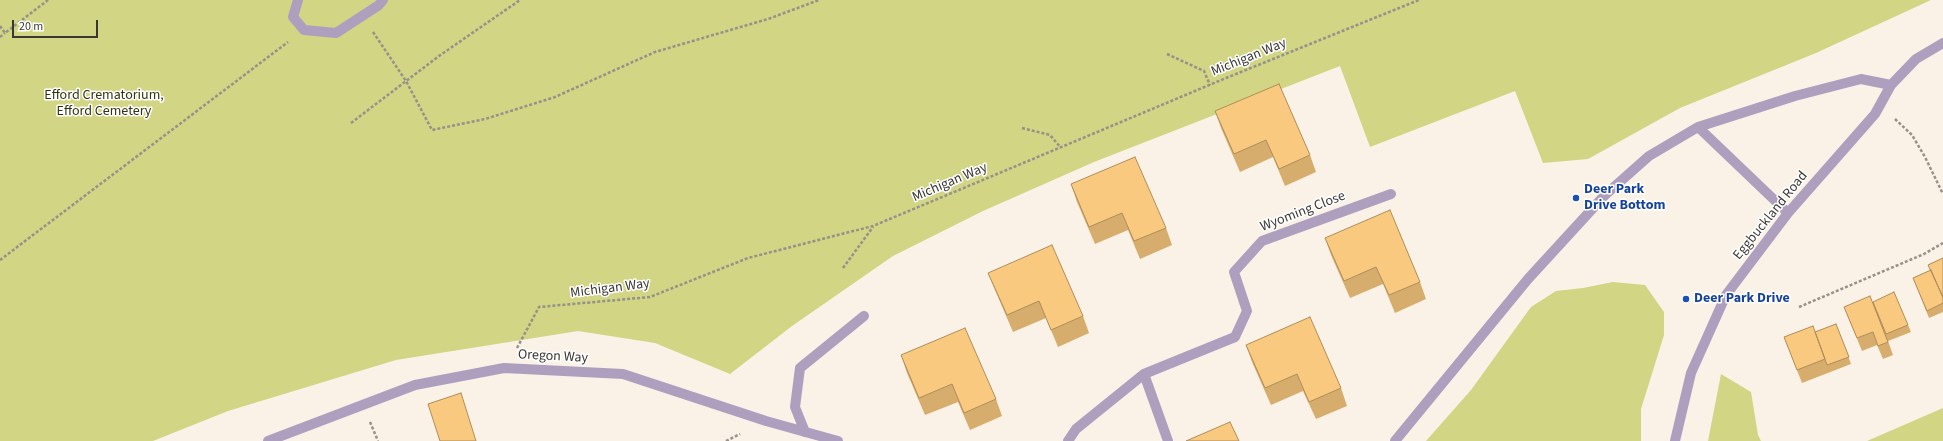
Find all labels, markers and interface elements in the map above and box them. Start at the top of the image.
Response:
scale bar [14,12,100,38]
text: 20 m [19,18,43,35]
street label: Michigan Way [1209,35,1289,81]
park label: Efford Crematorium, Efford Cemetery [44,88,164,120]
street label: Michigan Way [910,160,990,206]
street label: Eggbuckland Road [1730,168,1812,264]
place label: Deer Park Drive Bottom [1584,182,1665,214]
street label: Wyoming Close [1258,188,1348,236]
marker: Deer Park Drive Bottom [1571,193,1581,203]
street label: Michigan Way [569,276,651,302]
place label: Deer Park Drive [1694,291,1790,307]
marker: Deer Park Drive [1681,294,1691,304]
street label: Oregon Way [518,347,588,367]

